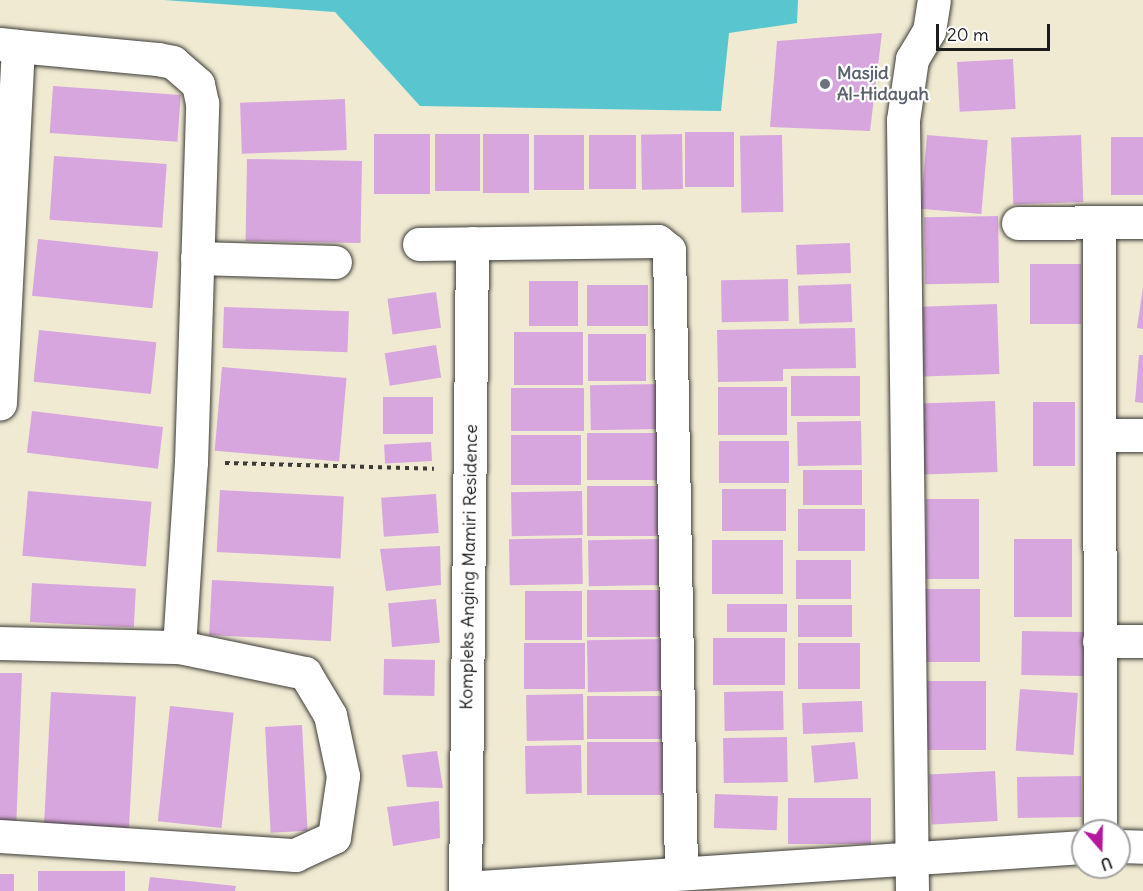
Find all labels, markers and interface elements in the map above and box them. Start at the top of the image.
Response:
scale bar [939,12,1053,50]
text: 20 m [947,23,989,46]
place label: Masjid Al-Hidayah [837,63,929,106]
marker: Masjid Al-Hidayah [818,77,832,91]
street label: Kompleks Anging Mamiri Residence [456,424,482,710]
north arrow [1071,819,1131,879]
text: U [1098,853,1115,875]

